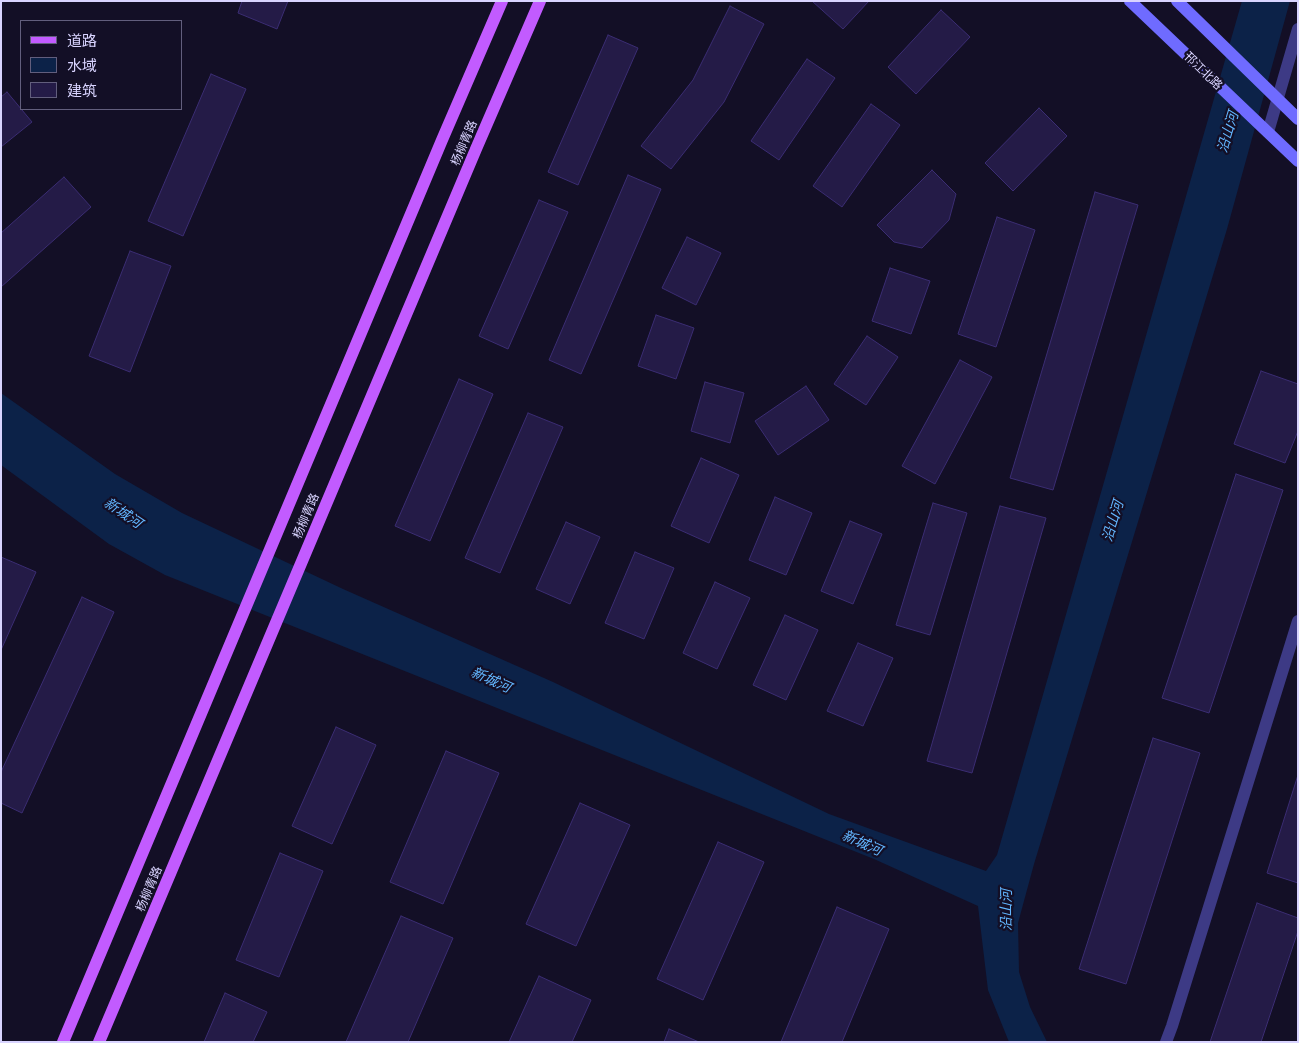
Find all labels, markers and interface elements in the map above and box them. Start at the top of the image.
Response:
legend [20,20,182,110]
text: 道路 [67,31,97,49]
street label: 邗江北路 [1181,49,1225,93]
text: 水域 [67,56,97,74]
text: 建筑 [67,81,97,99]
water label: 沿山河 [1214,109,1242,155]
street label: 杨柳青路 [448,118,480,168]
street label: 杨柳青路 [290,491,322,541]
water label: 新城河 [101,494,145,532]
water label: 沿山河 [1099,498,1127,544]
water label: 新城河 [468,664,514,696]
water label: 新城河 [839,827,885,859]
street label: 杨柳青路 [133,864,165,914]
water label: 沿山河 [998,889,1014,931]

